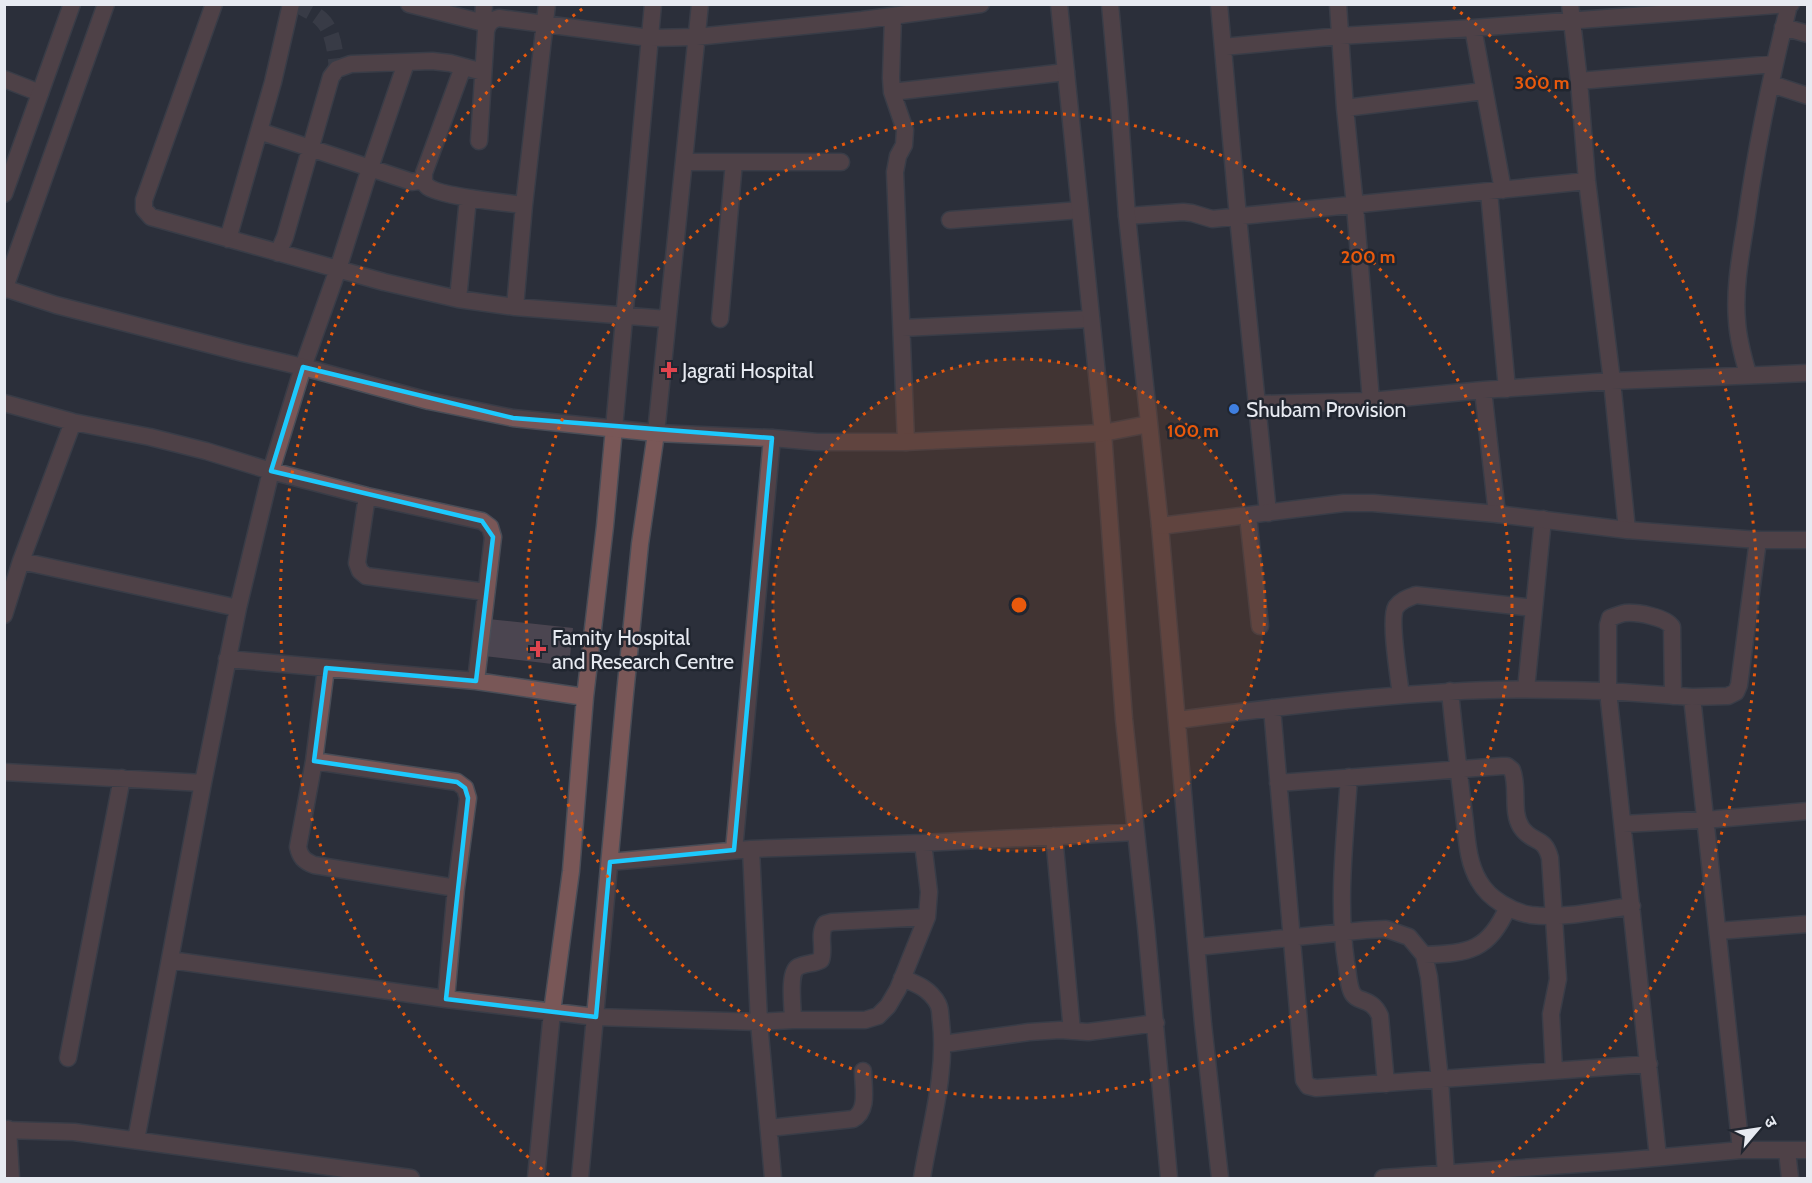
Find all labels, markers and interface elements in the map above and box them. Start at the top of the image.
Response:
text: 300 m [1515,72,1569,94]
text: 200 m [1341,246,1395,268]
place label: Jagrati Hospital [681,358,813,383]
marker: Jagrati Hospital [660,361,678,379]
place label: Shubam Provision [1246,397,1406,422]
marker: Shubam Provision [1227,402,1241,416]
text: 100 m [1167,420,1219,442]
centre of rings [1009,595,1029,615]
place label: Famity Hospital and Research Centre [552,625,734,674]
marker: Famity Hospital and Research Centre [529,640,547,658]
north arrow [1728,1099,1788,1159]
text: उ [1760,1113,1782,1131]

